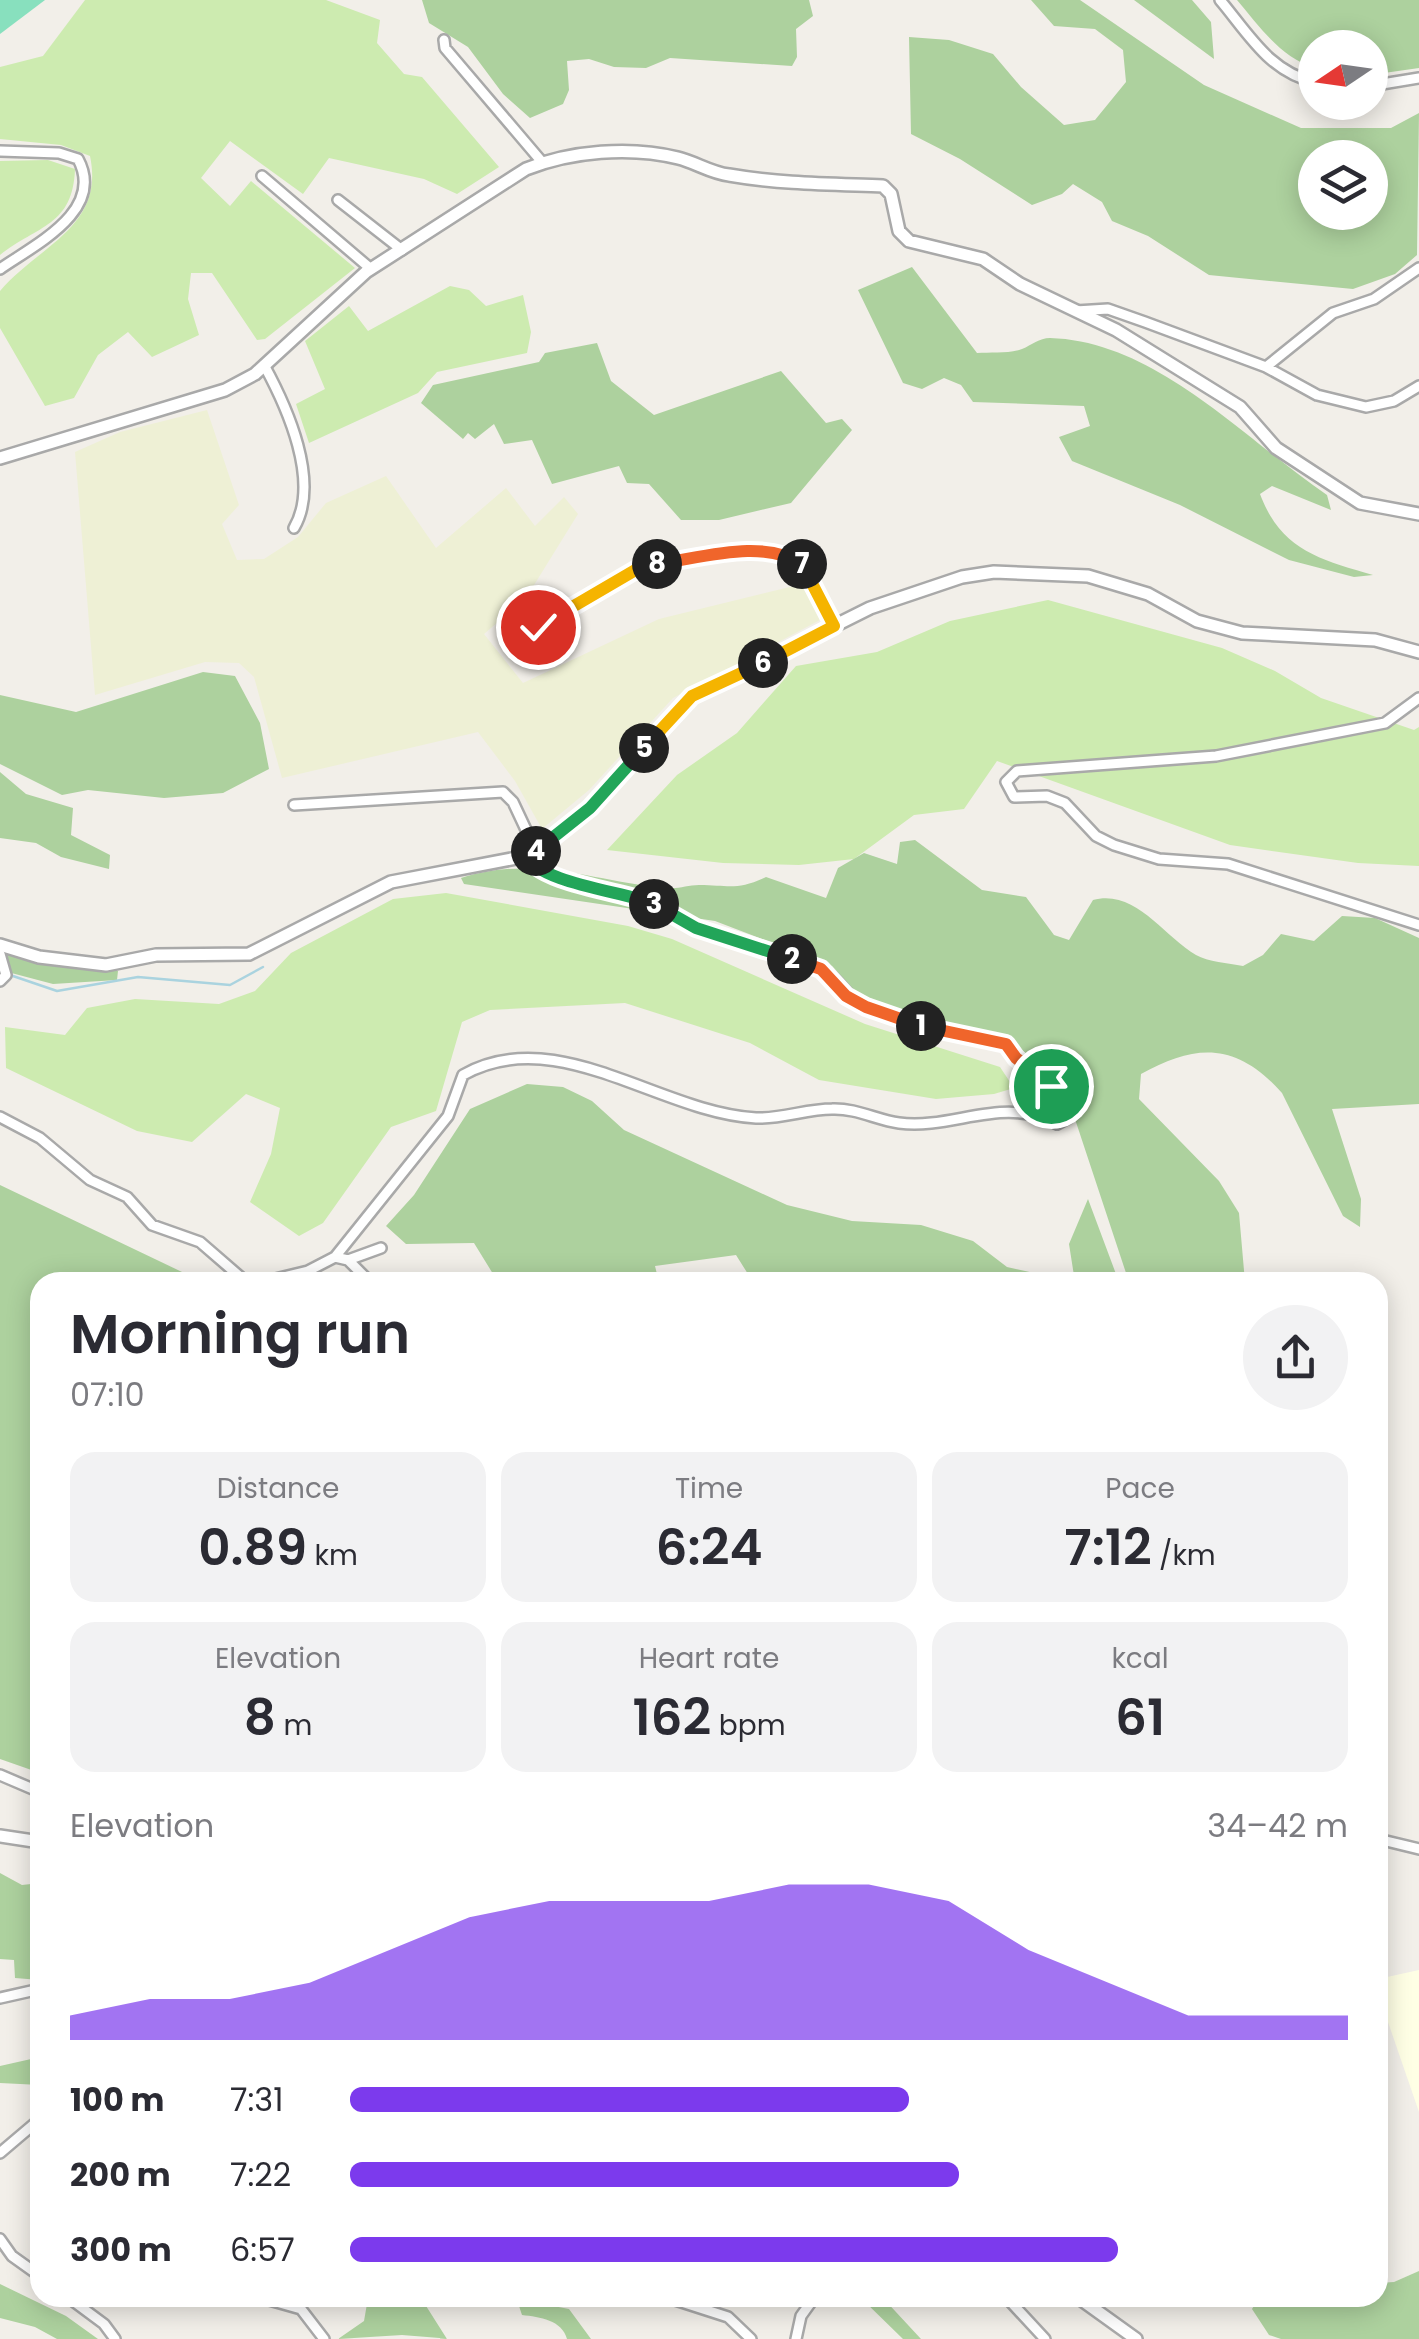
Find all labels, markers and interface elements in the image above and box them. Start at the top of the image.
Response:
north arrow [1298,30,1388,120]
map controls [1298,30,1388,230]
button: layers [1298,140,1388,230]
pin: 8 [632,539,682,589]
pin: 7 [777,539,827,589]
text: 8 [648,544,666,583]
text: 7 [795,544,809,583]
pin [496,585,581,670]
icon: check [511,600,566,655]
pin: 6 [738,638,788,688]
text: 6 [754,643,772,682]
pin: 5 [619,723,669,773]
text: 5 [635,728,653,767]
pin: 4 [511,826,561,876]
text: 4 [527,831,545,870]
pin: 3 [629,879,679,929]
text: 3 [646,884,662,923]
pin: 2 [767,934,817,984]
text: 2 [784,939,800,978]
pin: 1 [896,1001,946,1051]
text: 1 [916,1006,926,1045]
pin [1009,1044,1094,1129]
icon: arrive [1024,1059,1079,1114]
text: Morning run [70,1295,410,1372]
button: share [1243,1305,1348,1410]
text: 07:10 [70,1372,145,1417]
text: Distance [217,1469,339,1508]
text: Time [675,1469,743,1508]
text: Pace [1105,1469,1175,1508]
text: 0.89 [198,1512,307,1583]
text: 6:24 [656,1512,762,1583]
text: 7:12 [1064,1512,1152,1583]
text: km [307,1536,358,1575]
text: /km [1152,1536,1216,1575]
text: Elevation [215,1639,341,1678]
text: Heart rate [639,1639,779,1678]
text: kcal [1111,1639,1169,1678]
text: 8 [244,1682,276,1753]
text: 162 [633,1682,711,1753]
text: 61 [1115,1682,1165,1753]
text: m [276,1706,312,1745]
text: bpm [711,1706,786,1745]
text: Elevation [70,1803,214,1848]
text: 34–42 m [1207,1803,1348,1848]
text: 100 m [70,2077,164,2122]
text: 7:31 [230,2077,283,2122]
text: 200 m [70,2152,171,2197]
text: 7:22 [230,2152,291,2197]
text: 300 m [70,2227,172,2272]
text: 6:57 [230,2227,295,2272]

